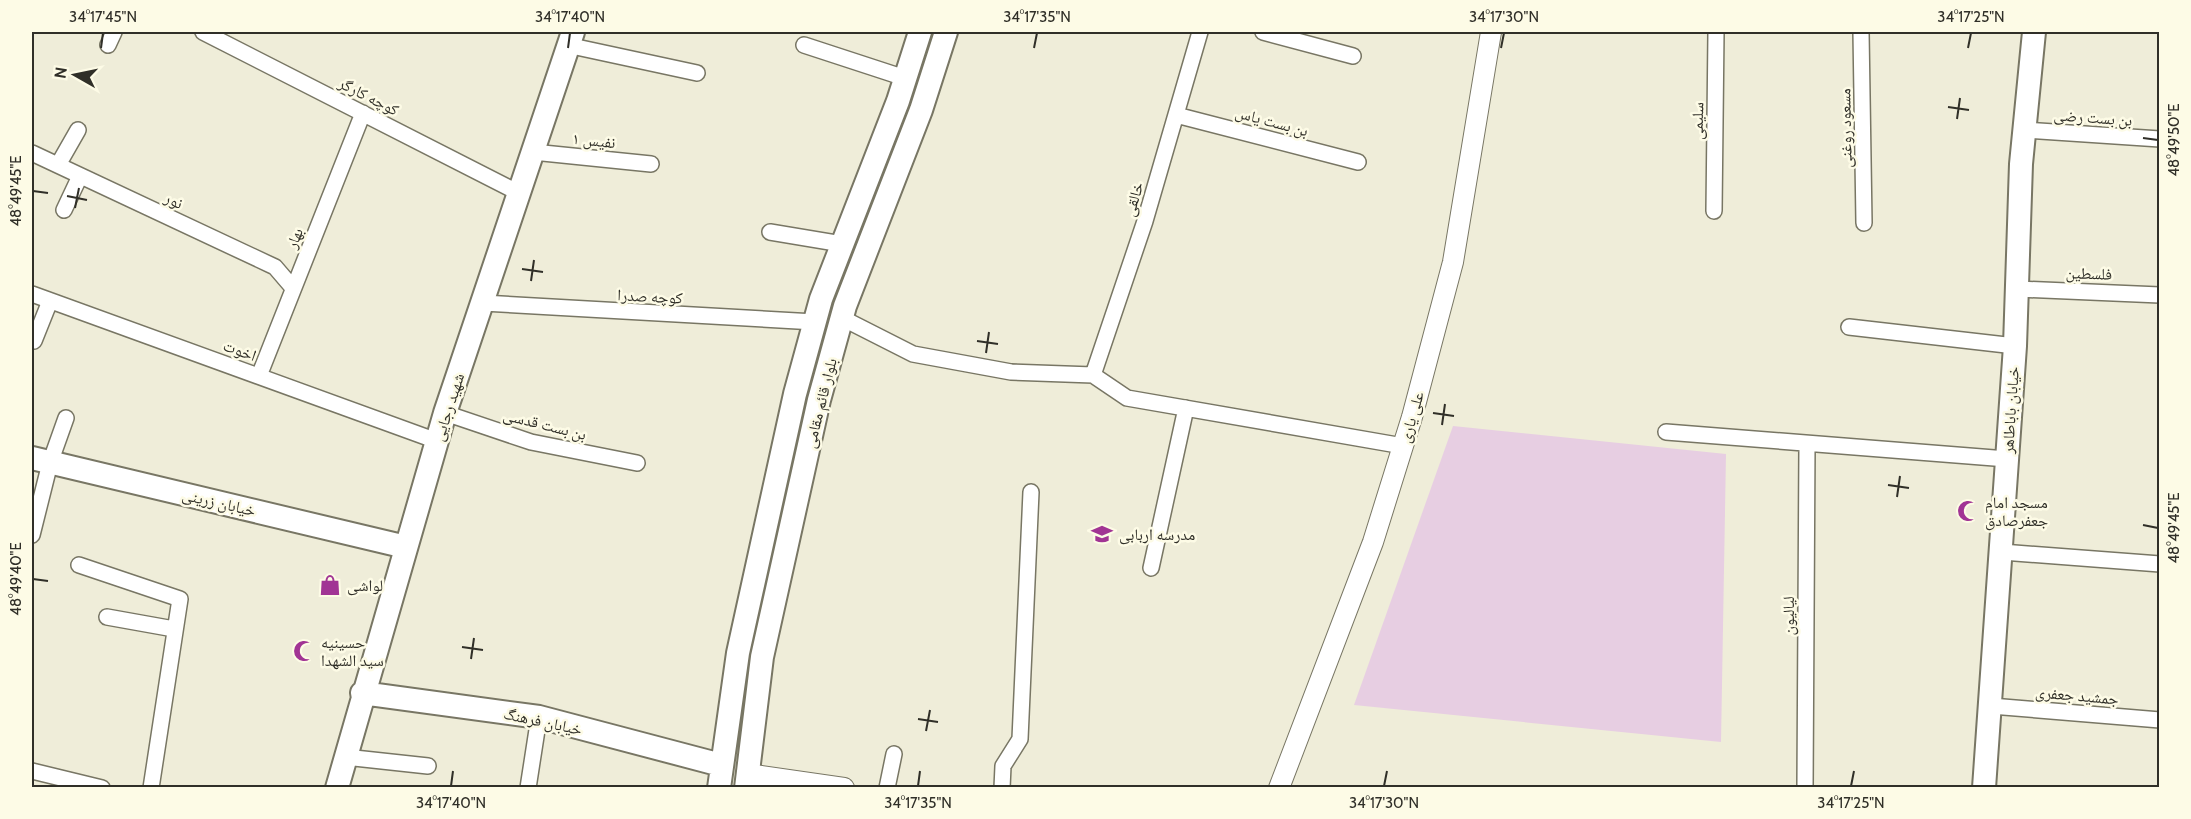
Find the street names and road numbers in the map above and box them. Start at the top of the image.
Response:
street label: کوچه کارگر [335,73,402,120]
street label: مسعود روغنی [1835,88,1857,168]
street label: سلیمی [1688,102,1708,140]
street label: بن بست یاس [1233,103,1310,141]
street label: بن بست رضی [2053,105,2133,131]
street label: نفیس ‍۱ [571,129,617,153]
street label: خالقی [1119,180,1149,219]
street label: نور [161,188,186,213]
street label: بهار [281,225,307,252]
street label: فلسطین [2065,263,2113,285]
street label: کوچه صدرا [617,285,683,308]
street label: اخوت [221,336,259,365]
street label: بلوار قائم مقامی [800,356,842,451]
street label: خیابان باباطاهر [1998,366,2024,455]
street label: شهید رجایی [429,371,469,444]
street label: علی یاری [1395,389,1429,445]
street label: بن بست قدسی [501,405,588,445]
street label: خیابان زرینی [180,485,258,521]
street label: لیالیون [1779,596,1799,636]
street label: جمشید جعفری [2034,682,2119,710]
street label: خیابان فرهنگ [502,704,584,740]

